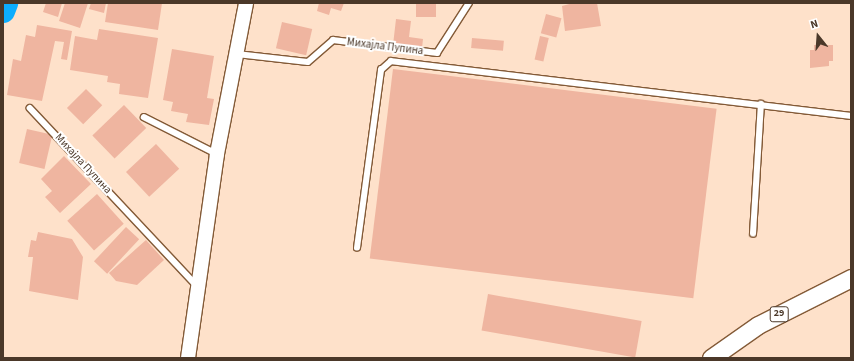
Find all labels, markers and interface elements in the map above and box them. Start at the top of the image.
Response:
north arrow [798,16,838,56]
text: N [809,16,820,32]
street label: Михајла Пупина [346,36,424,58]
street label: Михајла Пупина [52,131,114,197]
road number: 29 [769,306,789,322]

